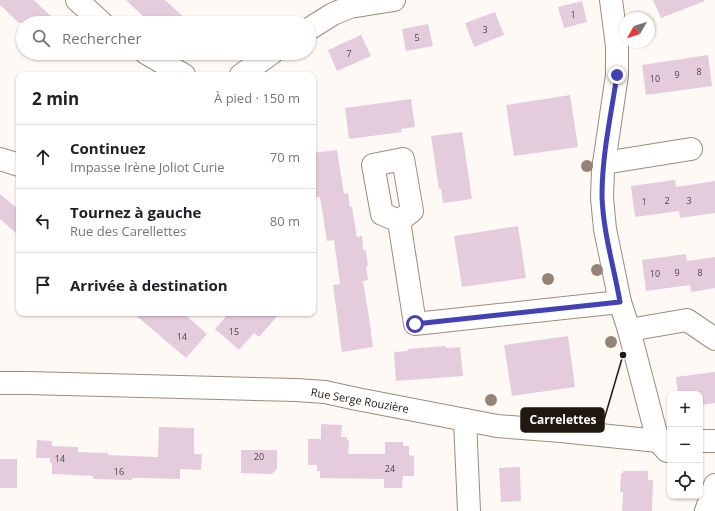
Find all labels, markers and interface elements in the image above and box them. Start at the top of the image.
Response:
house number: 1 [570,8,576,21]
north arrow [619,12,655,48]
search box [16,16,316,60]
house number: 3 [482,23,488,36]
icon: search [30,27,52,49]
text: Rechercher [62,28,142,48]
house number: 5 [414,31,420,44]
house number: 7 [346,47,352,60]
house number: 8 [696,65,702,78]
route end [608,66,626,84]
house number: 9 [674,68,680,81]
house number: 10 [650,72,660,85]
text: 2 min [32,87,79,110]
text: À pied · 150 m [214,89,300,107]
text: Continuez [70,138,146,158]
icon: ahead [32,146,54,168]
text: 70 m [270,148,300,166]
text: Impasse Irène Joliot Curie [70,158,225,176]
house number: 2 [664,194,670,207]
house number: 3 [686,194,692,207]
house number: 1 [641,195,647,208]
text: Tournez à gauche [70,202,201,222]
icon: left [32,210,54,232]
text: 80 m [270,212,300,230]
text: Rue des Carellettes [70,222,186,240]
house number: 9 [674,266,680,279]
house number: 8 [697,266,703,279]
house number: 10 [650,267,660,280]
icon: arrive [32,274,54,296]
text: Arrivée à destination [70,275,228,295]
route start [406,315,424,333]
house number: 15 [229,325,239,338]
house number: 14 [177,330,187,343]
street label: Rue Serge Rouzière [310,384,410,416]
map controls [667,391,703,499]
button: + [667,391,703,427]
callout: Carrelettes [521,408,604,432]
text: Carrelettes [529,411,597,428]
button: − [667,427,703,463]
house number: 20 [254,450,264,463]
house number: 14 [55,452,65,465]
house number: 24 [385,462,395,475]
button: locate [667,463,703,499]
house number: 16 [114,465,124,478]

